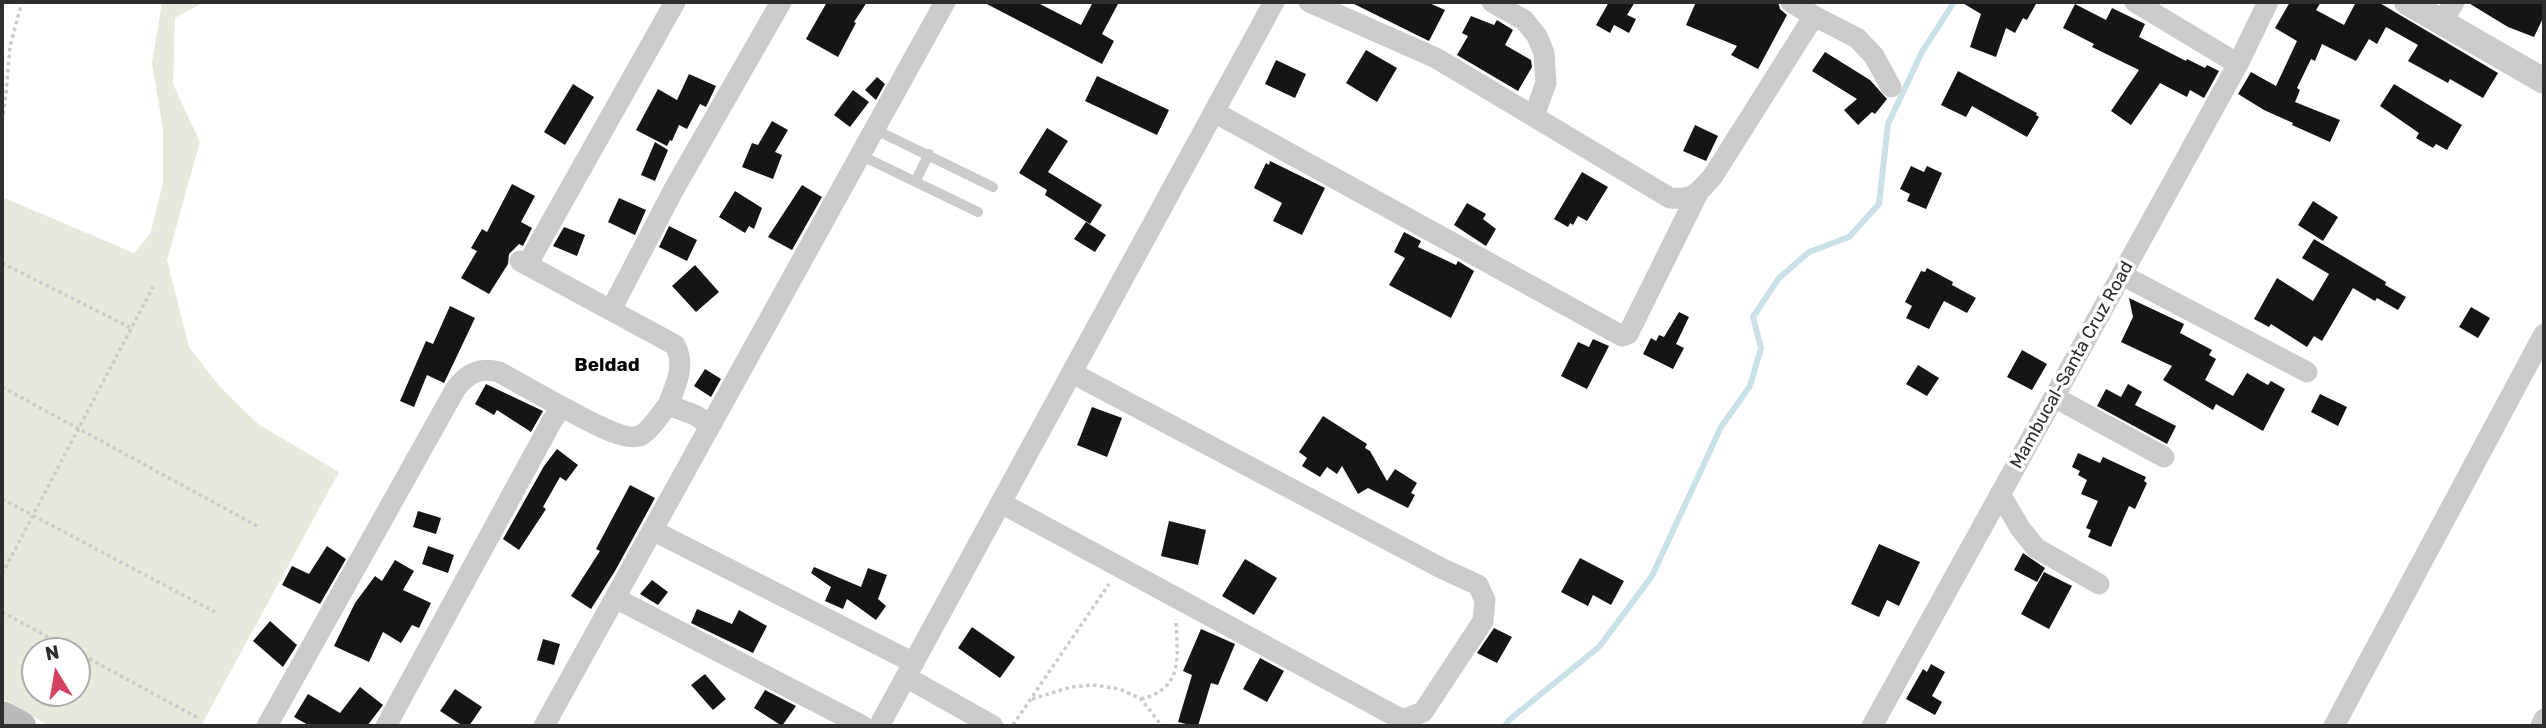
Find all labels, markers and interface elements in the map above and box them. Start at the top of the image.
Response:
street label: Mambucal-Santa Cruz Road [2006,258,2138,472]
district label: Beldad [574,355,640,377]
north arrow [21,637,91,707]
text: N [43,640,61,665]

